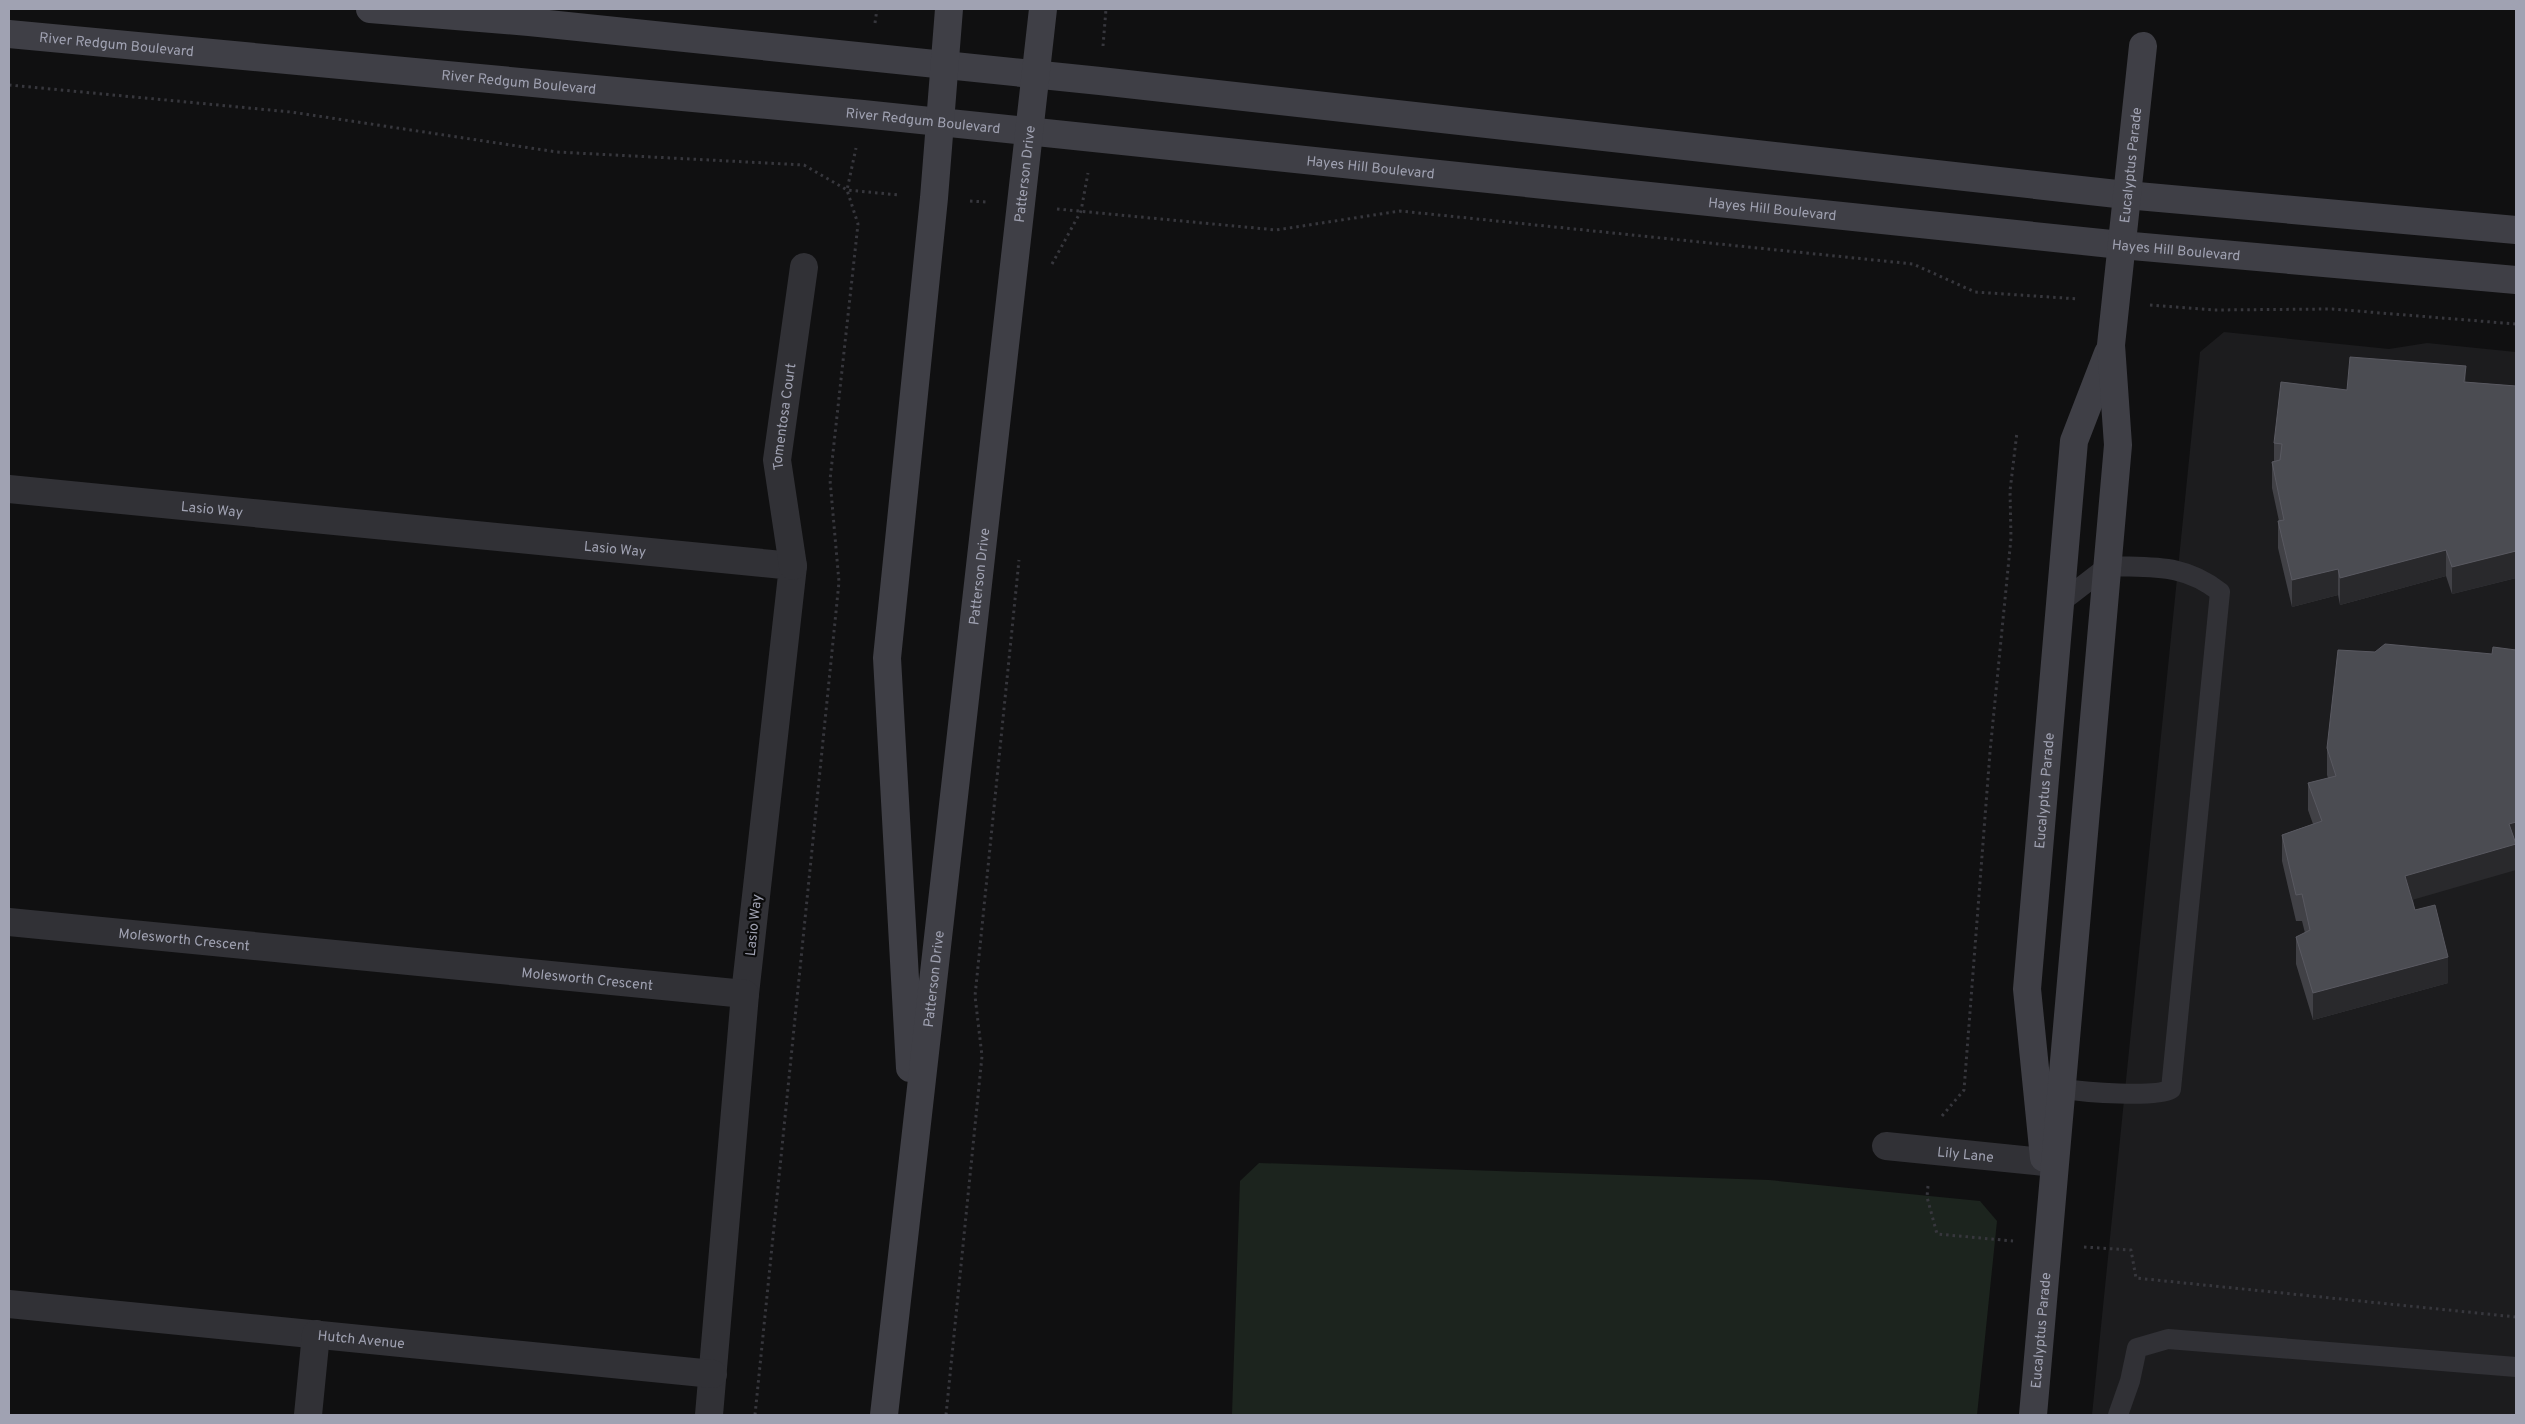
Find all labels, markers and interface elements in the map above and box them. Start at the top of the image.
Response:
street label: River Redgum Boulevard [38,30,195,61]
street label: River Redgum Boulevard [440,68,597,99]
street label: River Redgum Boulevard [845,105,1001,138]
street label: Eucalyptus Parade [2117,106,2146,224]
street label: Patterson Drive [1012,125,1040,223]
street label: Hayes Hill Boulevard [1305,153,1435,183]
street label: Hayes Hill Boulevard [1707,195,1837,225]
street label: Hayes Hill Boulevard [2111,237,2241,266]
street label: Tomentosa Court [770,362,800,471]
street label: Lasio Way [180,499,244,522]
street label: Patterson Drive [966,527,994,626]
street label: Lasio Way [583,539,647,562]
street label: Eucalyptus Parade [2032,732,2059,849]
street label: Lasio Way [743,893,766,957]
street label: Molesworth Crescent [118,926,250,956]
street label: Patterson Drive [921,930,949,1028]
street label: Molesworth Crescent [521,965,654,995]
street label: Lily Lane [1936,1144,1995,1167]
street label: Eucalyptus Parade [2028,1272,2055,1389]
street label: Hutch Avenue [317,1328,405,1353]

